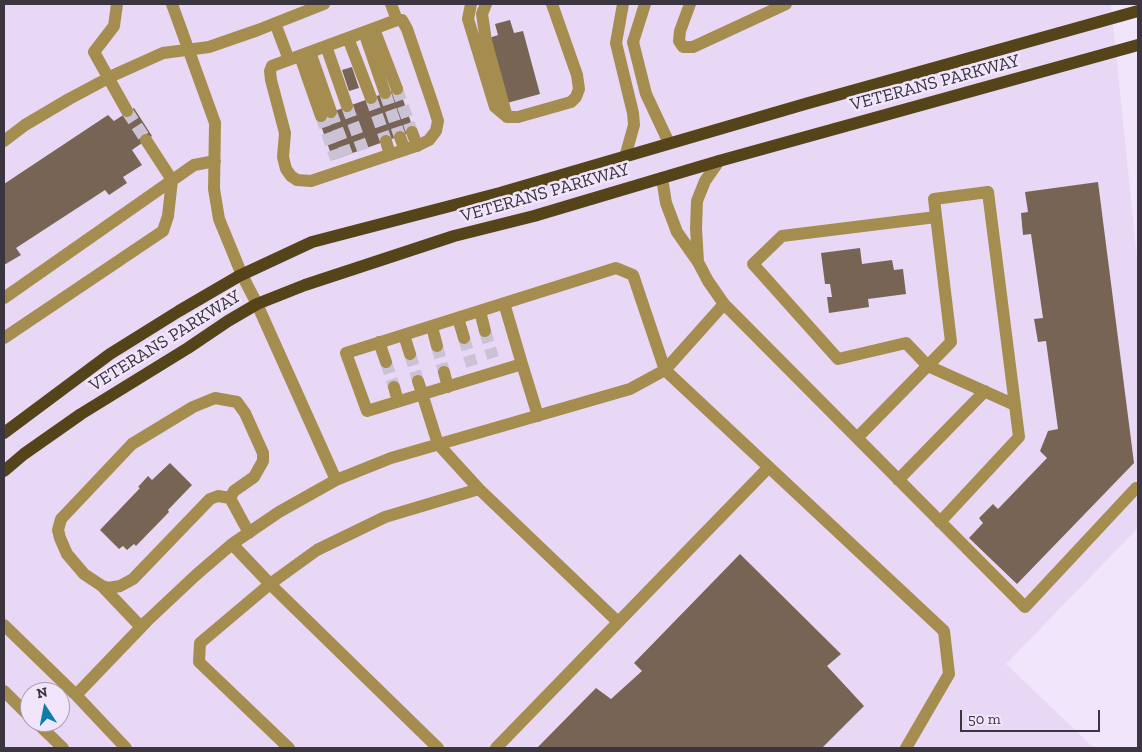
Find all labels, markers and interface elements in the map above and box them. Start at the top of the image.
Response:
street label: VETERANS PARKWAY [848,50,1022,116]
street label: VETERANS PARKWAY [458,159,632,227]
street label: VETERANS PARKWAY [85,286,245,396]
north arrow [20,682,70,732]
text: N [35,683,49,702]
scale bar [962,700,1102,732]
text: 50 m [968,710,1001,728]

